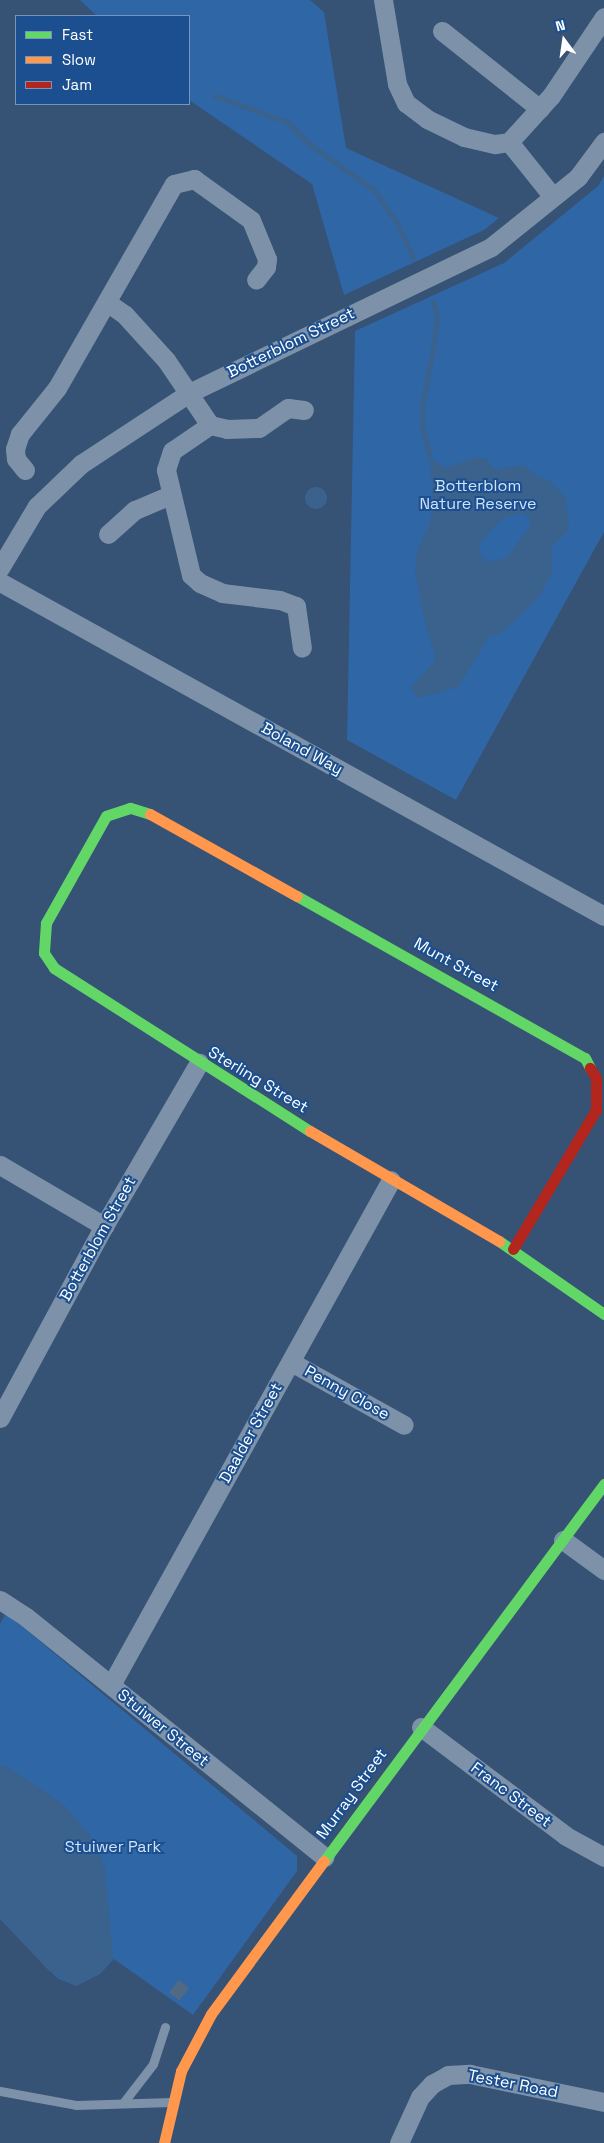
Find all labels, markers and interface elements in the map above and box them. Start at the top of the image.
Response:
legend [15,15,190,105]
north arrow [539,15,589,65]
text: N [554,16,567,35]
text: Fast [62,25,93,44]
text: Slow [62,50,96,69]
text: Jam [62,75,92,94]
street label: Botterblom Street [224,304,358,382]
park label: Botterblom Nature Reserve [419,476,537,514]
street label: Boland Way [258,719,346,779]
street label: Munt Street [410,934,502,996]
street label: Sterling Street [204,1043,312,1117]
street label: Botterblom Street [56,1173,140,1305]
street label: Penny Close [301,1362,393,1424]
street label: Daalder Street [216,1379,286,1487]
street label: Stuiwer Street [113,1685,213,1771]
street label: Murray Street [313,1745,391,1843]
street label: Franc Street [467,1758,555,1832]
park label: Stuiwer Park [65,1837,161,1857]
street label: Tester Road [466,2066,560,2102]

